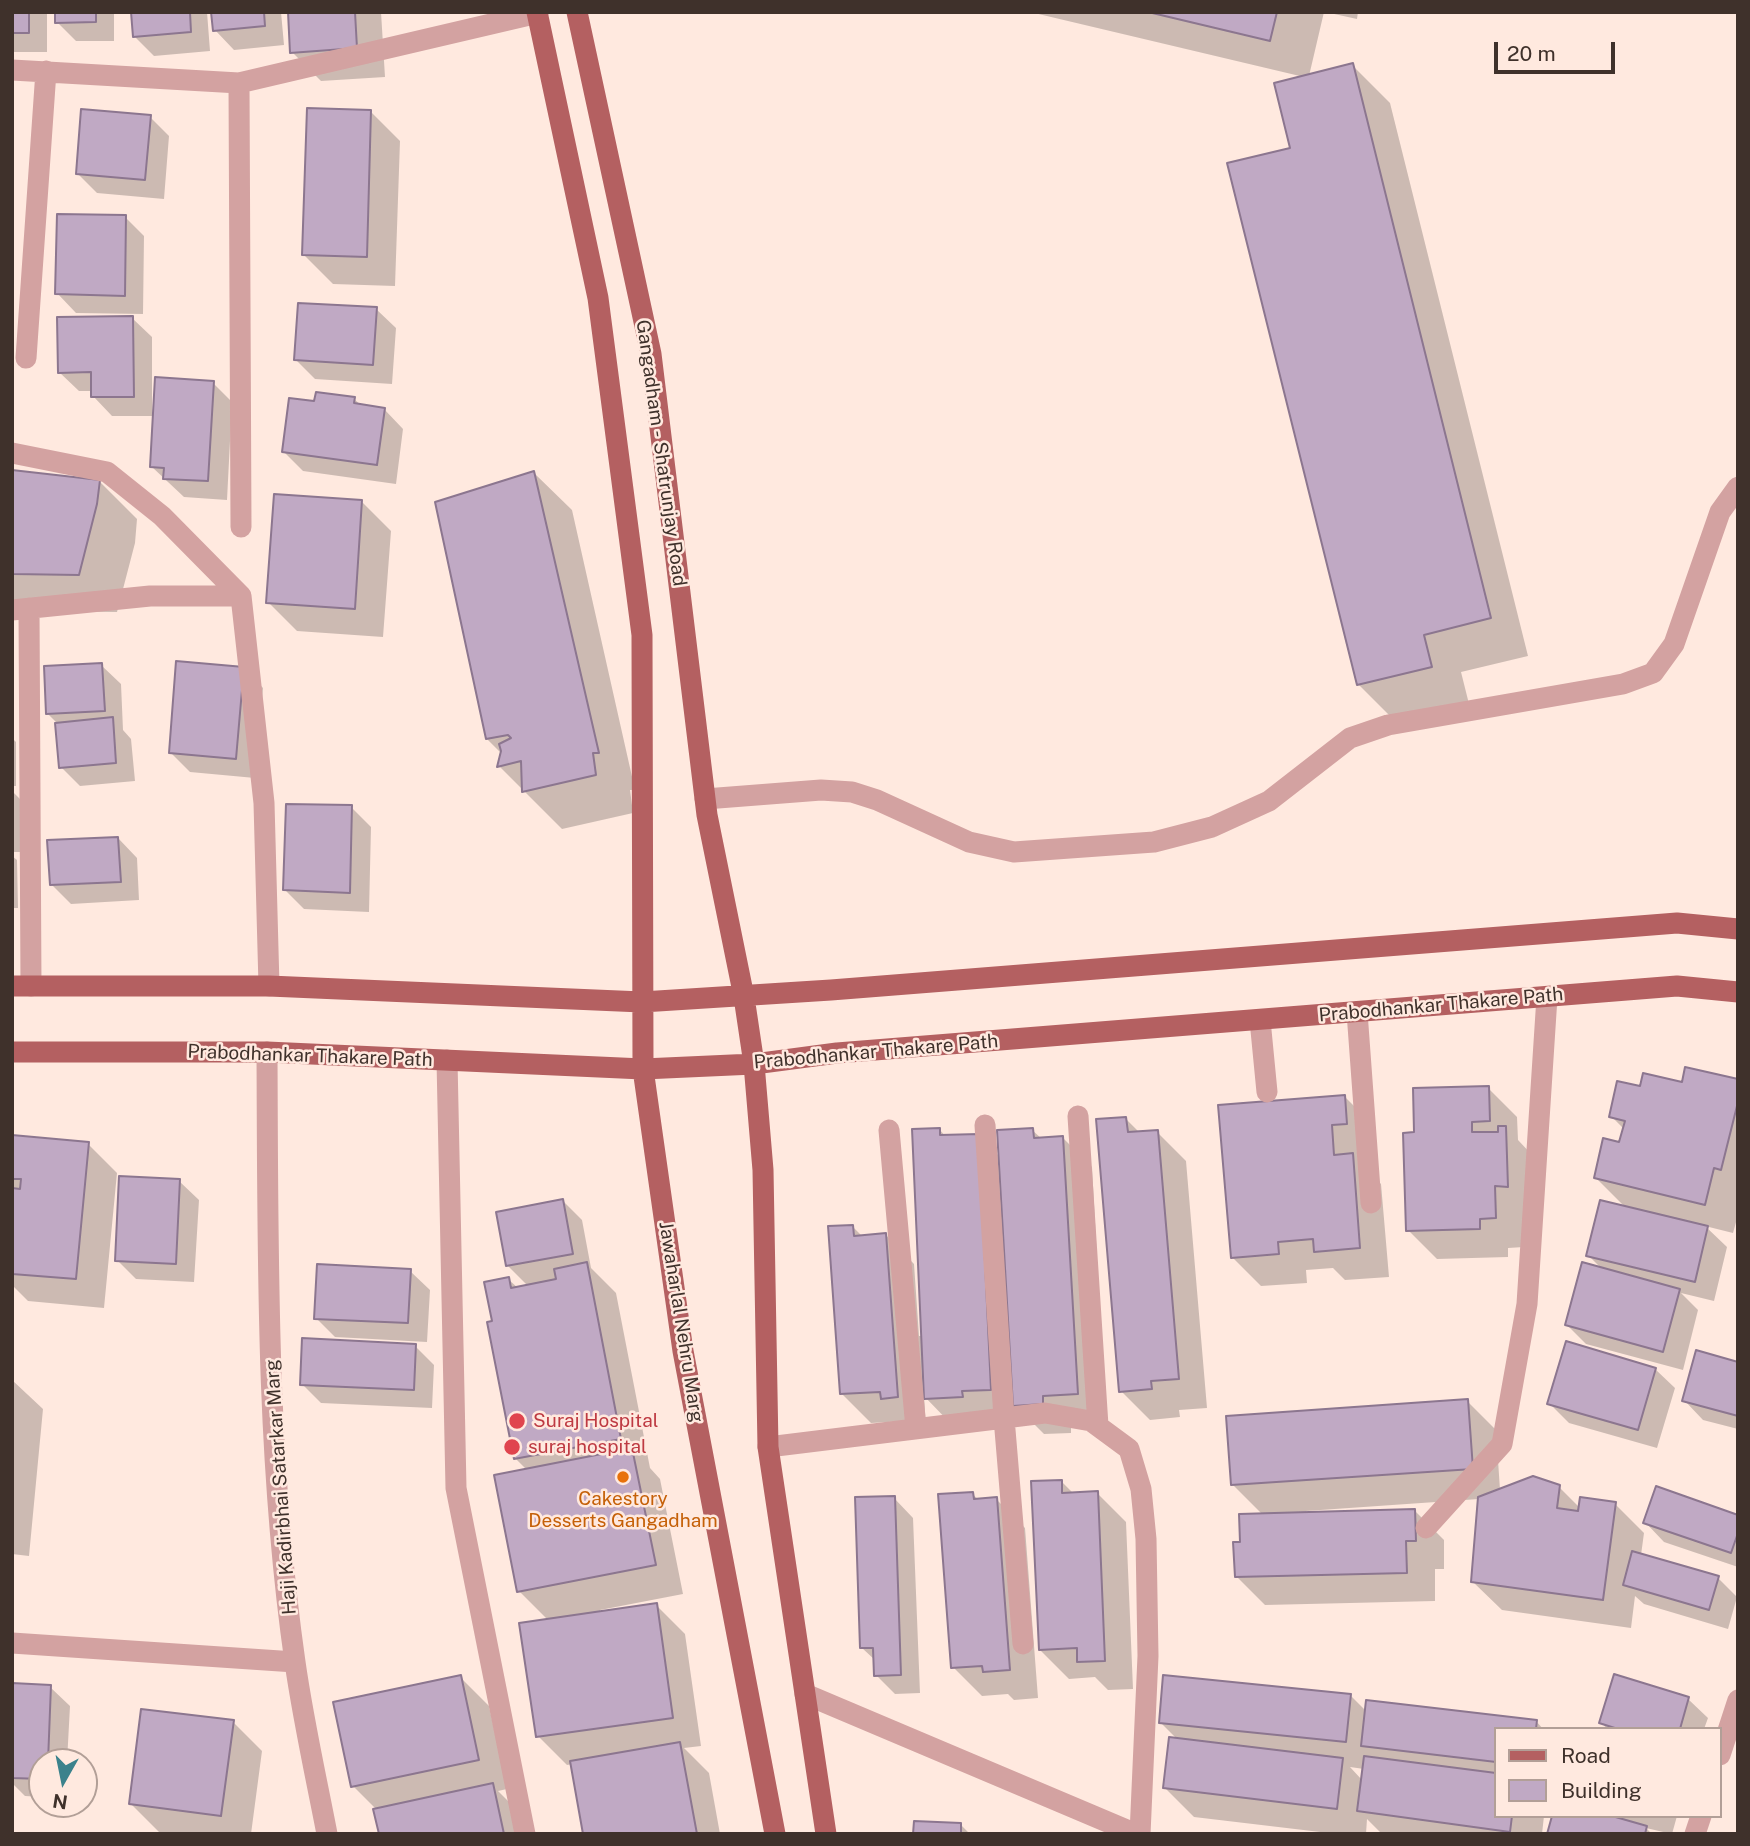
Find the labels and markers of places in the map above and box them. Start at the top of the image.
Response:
place label: Suraj Hospital [533,1410,658,1432]
marker: Suraj Hospital [507,1411,527,1431]
place label: suraj hospital [528,1436,647,1458]
marker: suraj hospital [502,1437,522,1457]
marker: Cakestory Desserts Gangadham [615,1469,631,1485]
place label: Cakestory Desserts Gangadham [528,1488,718,1532]

